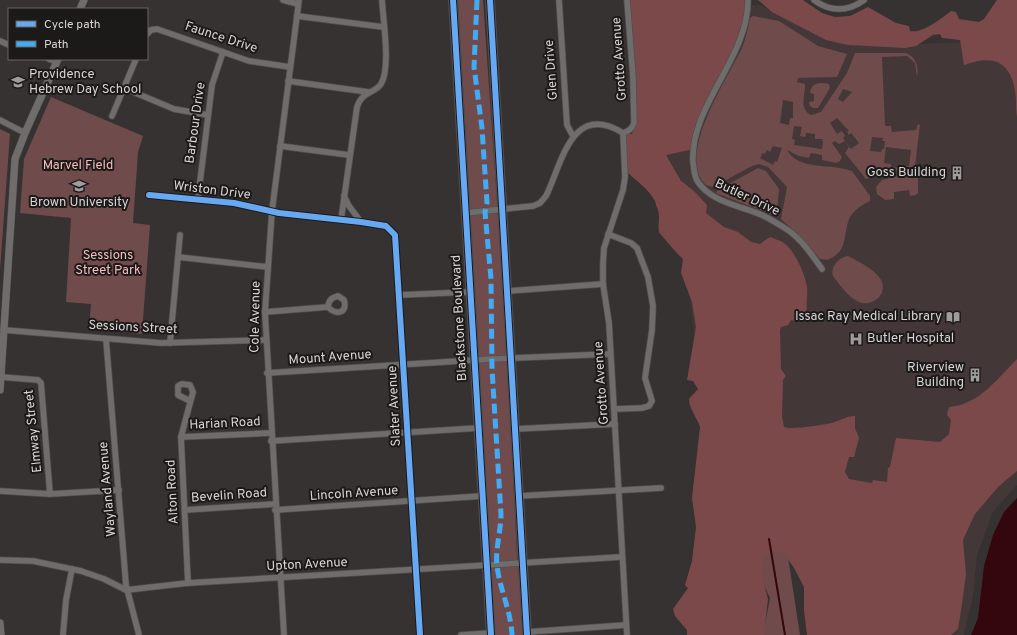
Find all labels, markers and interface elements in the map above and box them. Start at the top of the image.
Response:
legend [8,8,148,60]
text: Cycle path [44,17,101,33]
street label: Grotto Avenue [609,17,631,101]
street label: Faunce Drive [183,19,259,57]
text: Path [44,37,69,53]
street label: Glen Drive [542,39,562,101]
place label: Providence Hebrew Day School [29,67,141,98]
school or university icon: Providence Hebrew Day School [10,74,26,90]
street label: Barbour Drive [182,81,210,165]
park label: Marvel Field [43,158,113,174]
place label: Goss Building [867,165,946,181]
building icon: Goss Building [949,165,965,181]
street label: Butler Drive [712,176,782,220]
school or university icon: Brown University [71,178,87,194]
street label: Wriston Drive [172,178,252,204]
place label: Brown University [29,195,129,211]
park label: Sessions Street Park [75,248,141,279]
street label: Blackstone Boulevard [449,254,471,382]
street label: Cole Avenue [247,281,265,353]
place label: Issac Ray Medical Library [795,309,942,325]
library icon: Issac Ray Medical Library [945,309,961,325]
street label: Sessions Street [88,318,178,338]
hospital icon: Butler Hospital [848,331,864,347]
place label: Butler Hospital [867,331,954,347]
street label: Grotto Avenue [591,341,613,425]
street label: Mount Avenue [288,347,372,369]
place label: Riverview Building [907,360,964,391]
street label: Slater Avenue [385,365,405,447]
building icon: Riverview Building [967,367,983,383]
street label: Elmway Street [22,388,46,473]
street label: Harian Road [189,414,261,434]
street label: Wayland Avenue [96,441,120,537]
street label: Alton Road [163,459,183,525]
street label: Lincoln Avenue [309,483,399,505]
street label: Bevelin Road [190,485,268,507]
street label: Upton Avenue [266,555,348,575]

